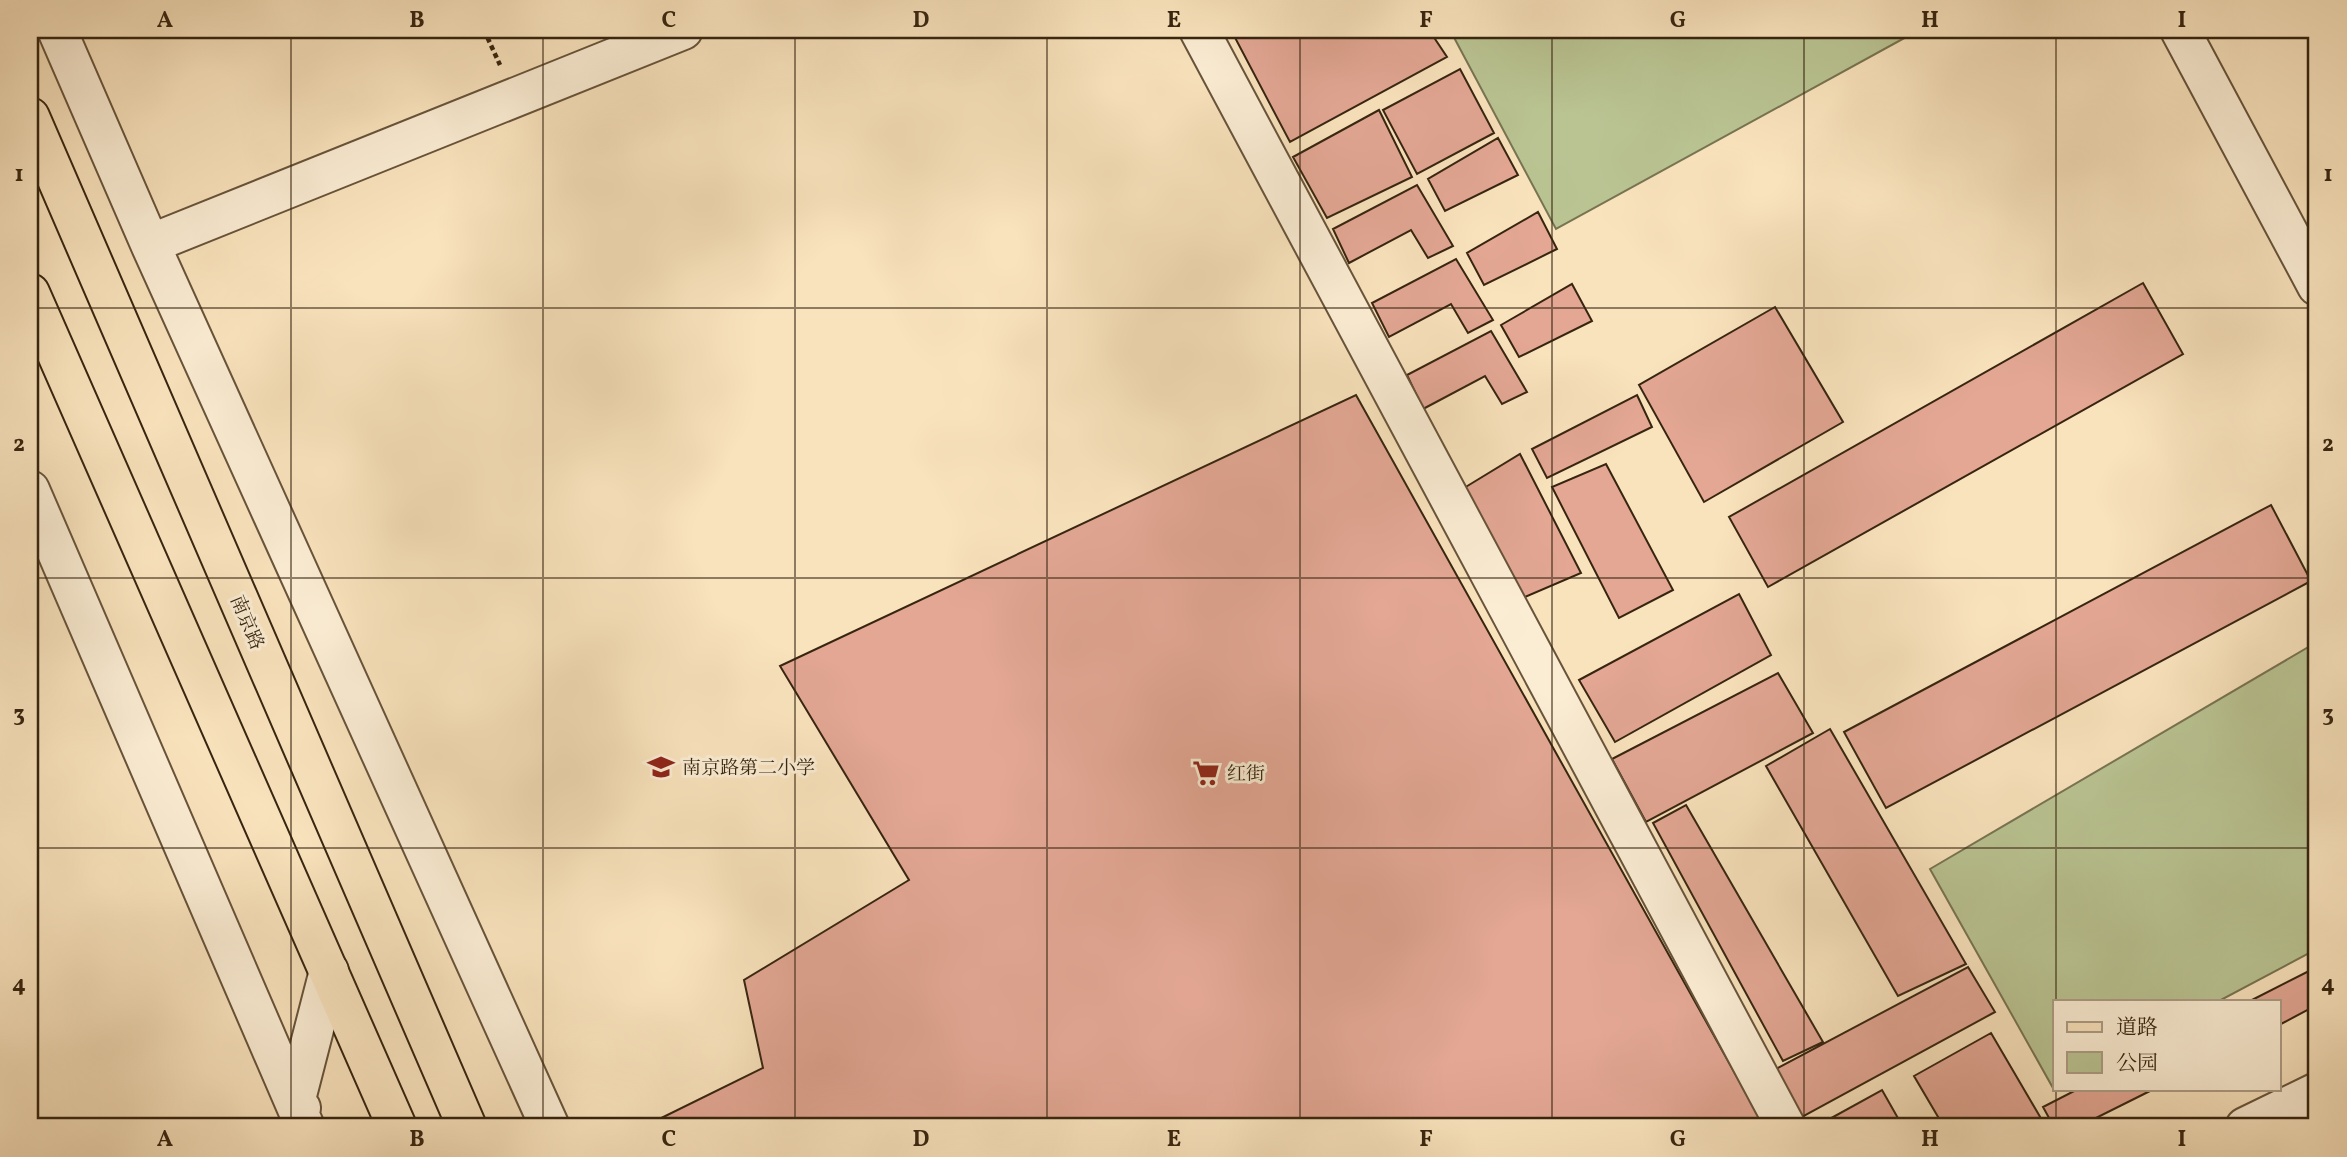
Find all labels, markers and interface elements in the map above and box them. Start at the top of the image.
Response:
text: A [157,5,173,37]
text: B [409,5,425,37]
text: C [662,5,676,37]
text: D [913,5,930,37]
text: E [1167,5,1181,37]
text: F [1419,5,1433,37]
text: G [1670,5,1686,37]
text: H [1921,5,1939,37]
text: I [2178,5,2186,37]
text: 1 [14,159,24,191]
text: 1 [2323,159,2333,191]
text: 2 [13,429,25,461]
text: 2 [2322,429,2334,461]
street label: 南京路 [223,591,269,654]
text: 3 [13,699,25,731]
text: 3 [2322,699,2334,731]
school or university icon: 南京路第二小学 [646,752,676,782]
place label: 南京路第二小学 [682,756,815,782]
supermarket icon: 红街 [1191,758,1221,788]
place label: 红街 [1227,762,1265,788]
text: 4 [12,969,26,1001]
text: 4 [2321,969,2335,1001]
legend [2053,1000,2280,1090]
text: 道路 [2116,1014,2158,1043]
text: 公园 [2116,1050,2158,1079]
text: A [157,1124,173,1156]
text: B [409,1124,425,1156]
text: C [662,1124,676,1156]
text: D [913,1124,930,1156]
text: E [1167,1124,1181,1156]
text: F [1419,1124,1433,1156]
text: G [1670,1124,1686,1156]
text: H [1921,1124,1939,1156]
text: I [2178,1124,2186,1156]

